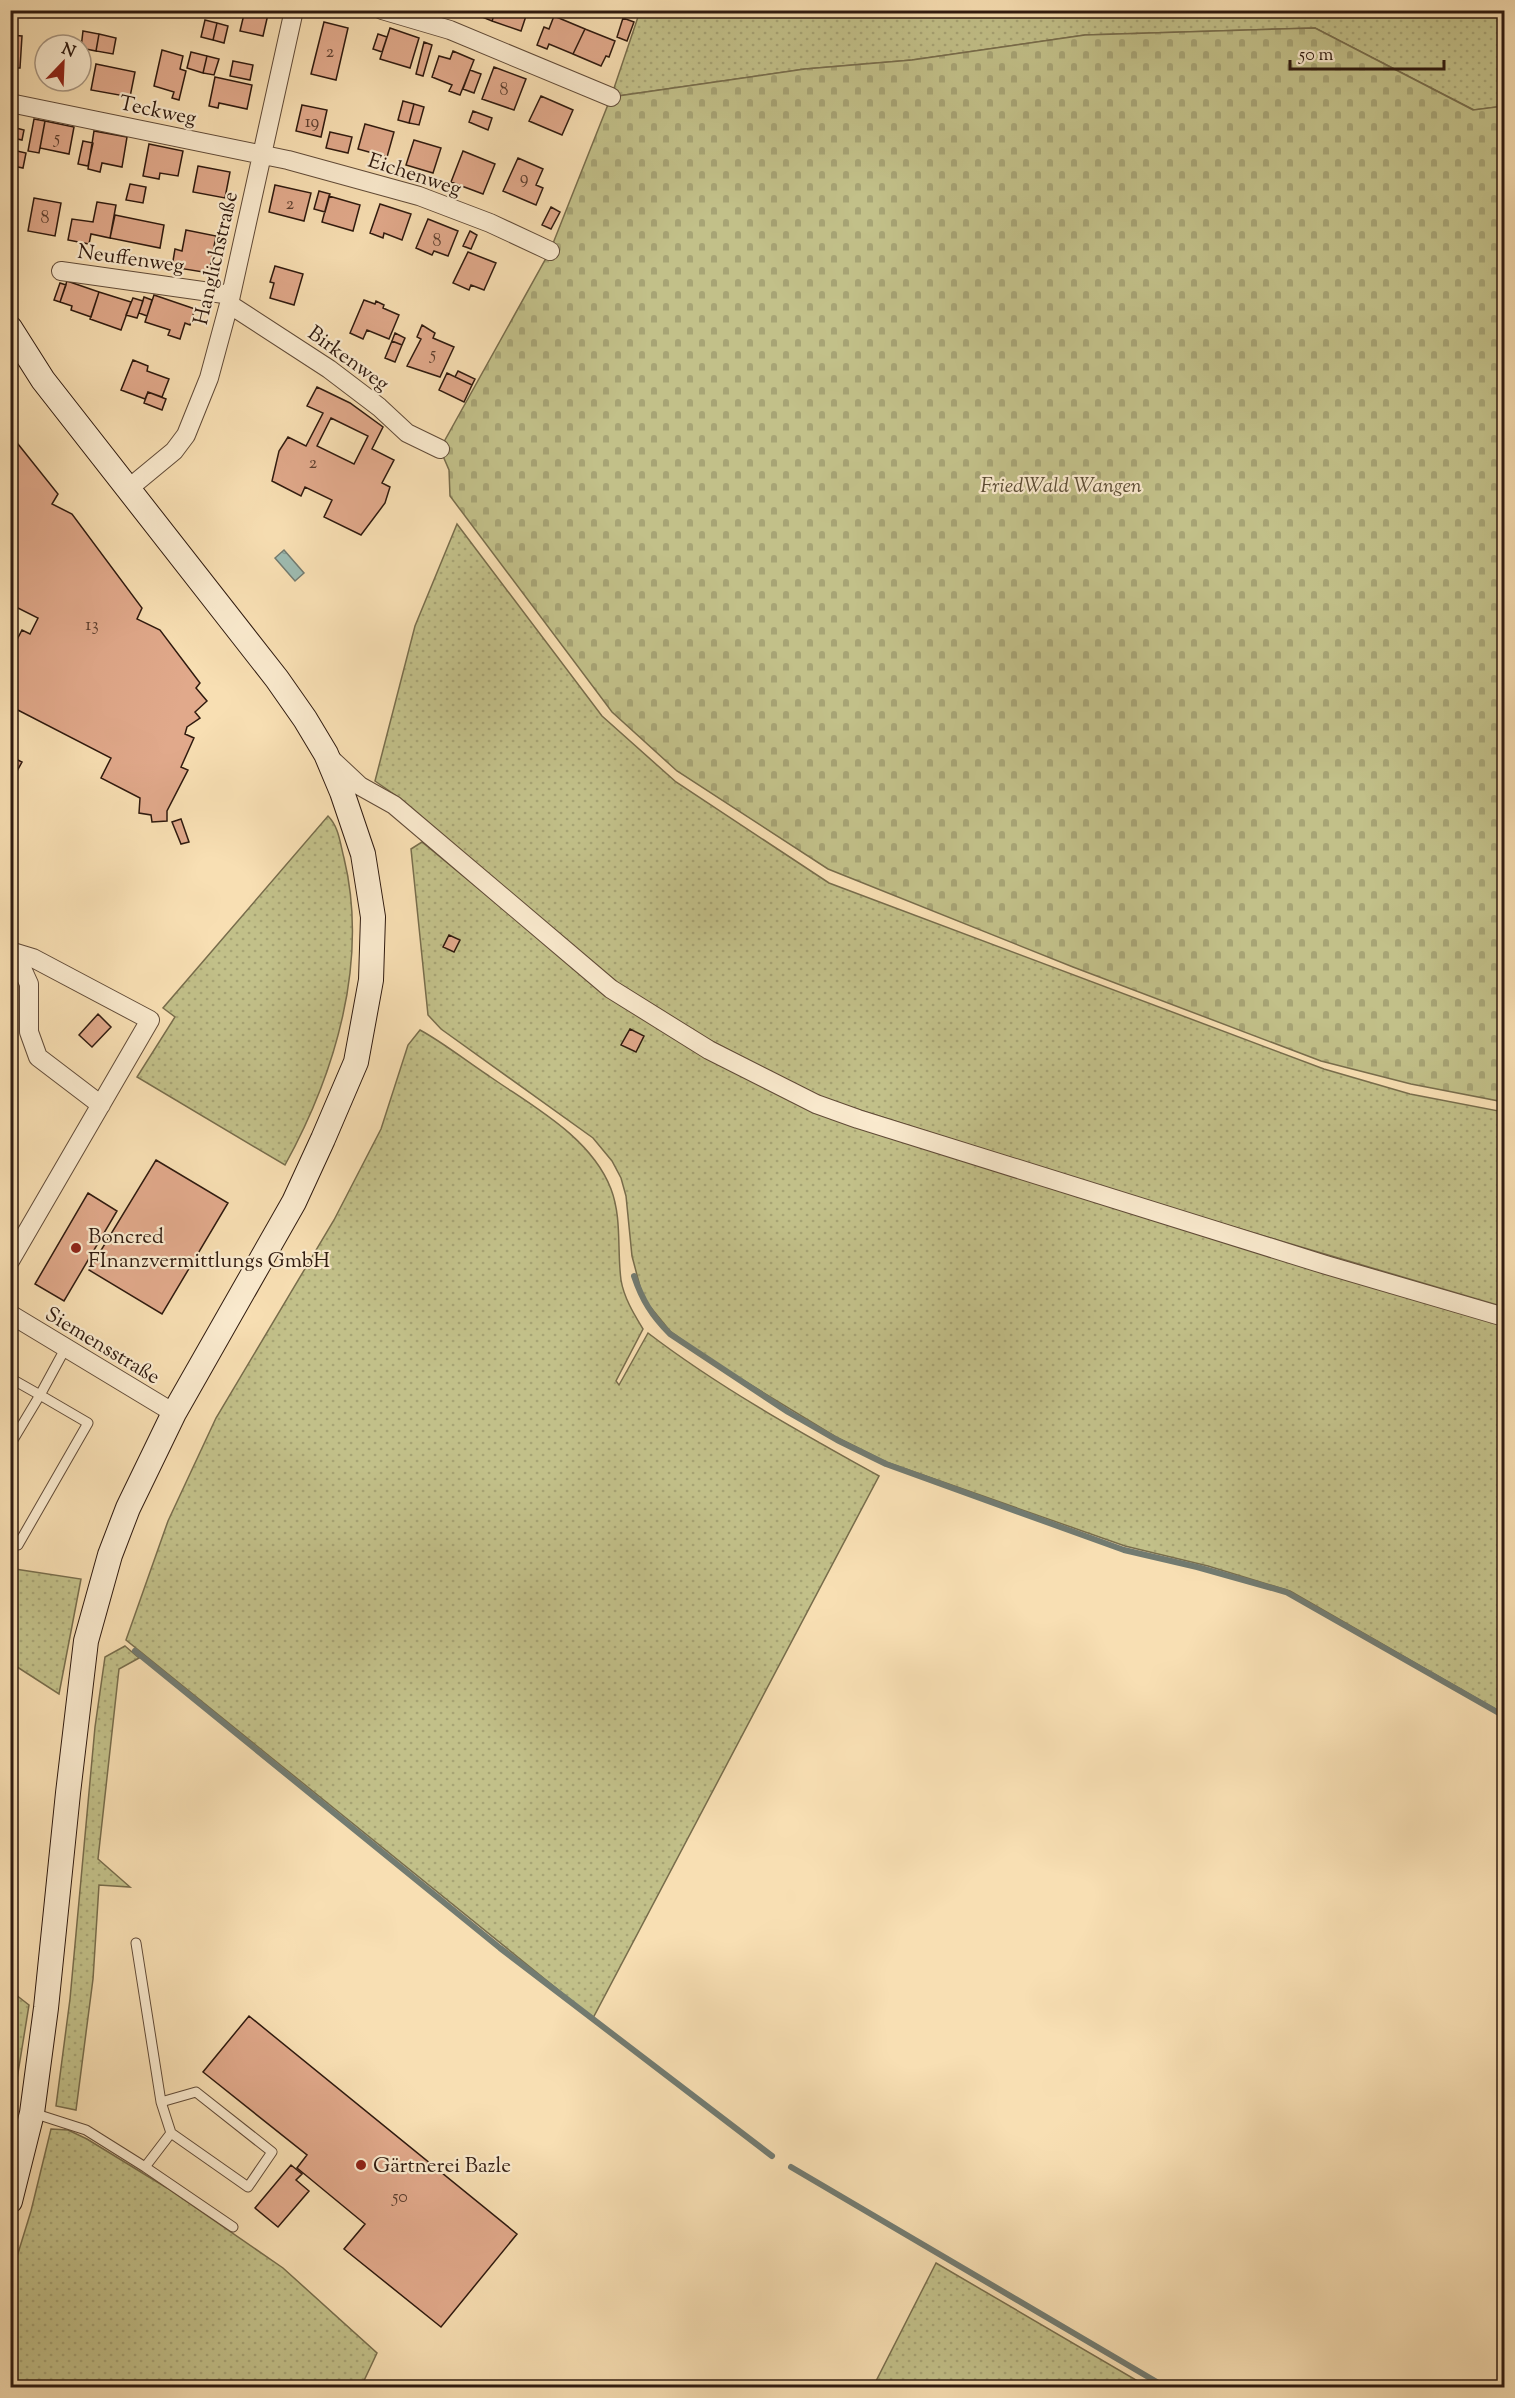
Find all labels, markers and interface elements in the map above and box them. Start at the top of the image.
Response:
north arrow [33,33,93,93]
scale bar [1290,33,1444,71]
text: N [58,38,78,65]
house number: 2 [326,40,335,66]
text: 50 m [1298,43,1334,69]
house number: 8 [500,78,509,104]
street label: Teckweg [116,89,199,135]
house number: 19 [305,110,320,136]
house number: 5 [53,126,60,152]
street label: Eichenweg [364,147,465,205]
house number: 9 [520,166,529,192]
street label: Hanglichstraße [187,189,247,328]
house number: 2 [286,192,295,218]
house number: 8 [41,206,50,232]
house number: 8 [433,229,442,255]
street label: Neuffenweg [75,238,186,282]
street label: Birkenweg [301,320,395,400]
house number: 5 [429,342,436,368]
house number: 2 [309,451,318,477]
park label: FriedWald Wangen [980,472,1142,502]
house number: 13 [85,613,99,639]
place label: Boncred FInanzvermittlungs GmbH [88,1223,330,1277]
marker: Boncred FInanzvermittlungs GmbH [69,1241,83,1255]
street label: Siemensstraße [39,1300,165,1393]
place label: Gärtnerei Bazle [373,2152,511,2182]
marker: Gärtnerei Bazle [354,2158,368,2172]
house number: 50 [391,2185,408,2211]

